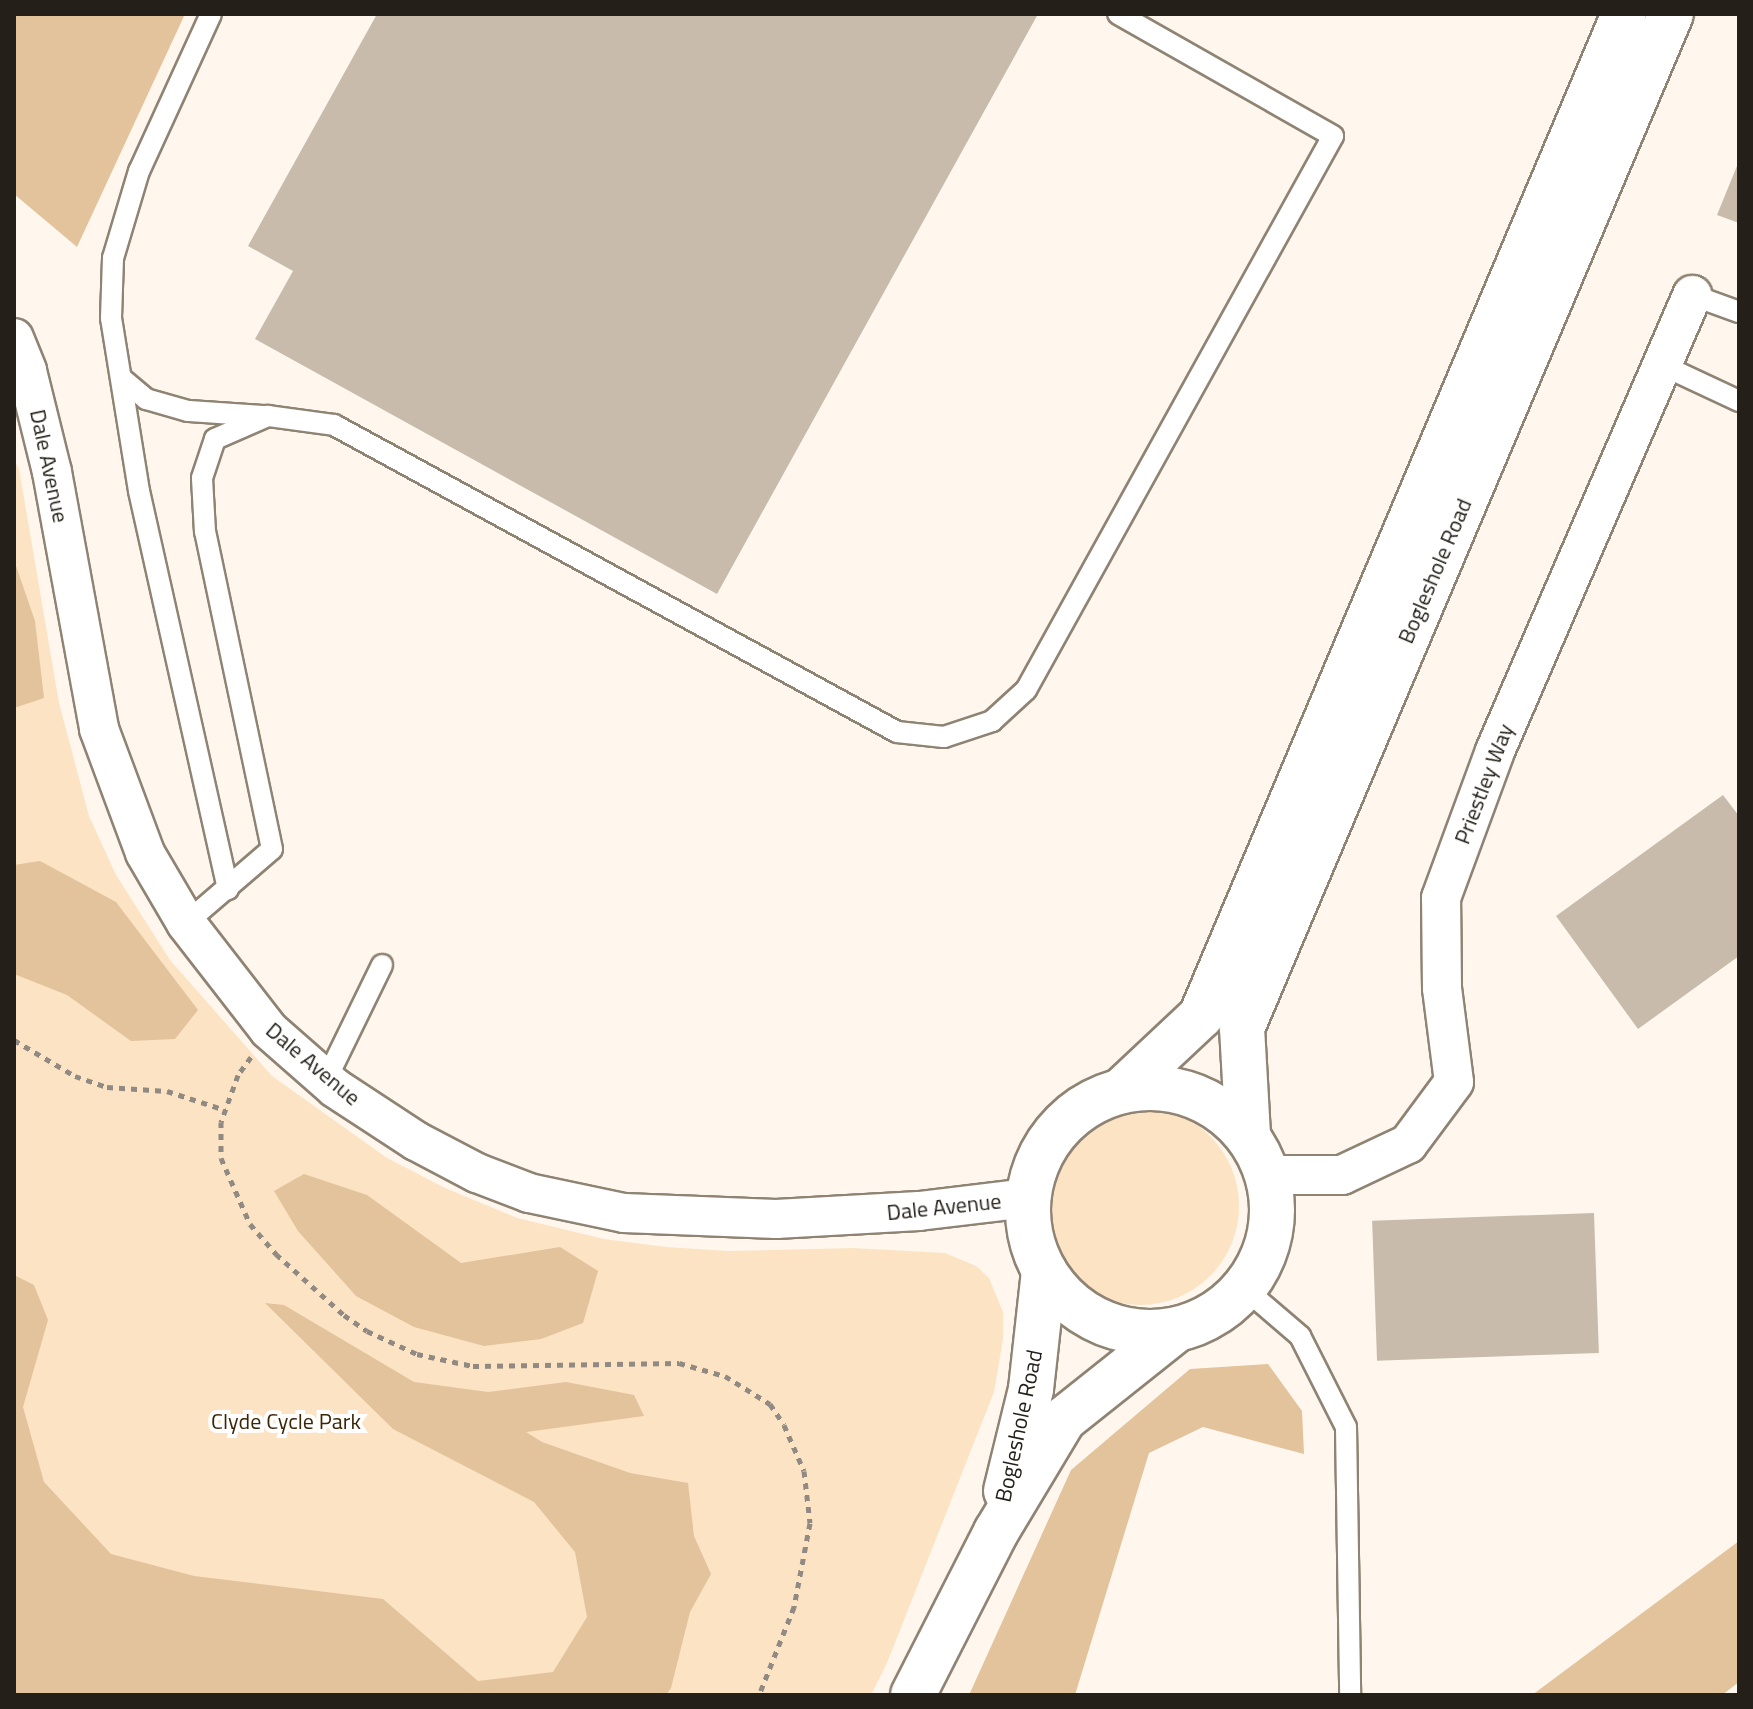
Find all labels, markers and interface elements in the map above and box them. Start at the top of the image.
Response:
street label: Dale Avenue [24,407,74,525]
street label: Bogleshole Road [1393,495,1477,647]
street label: Priestley Way [1449,720,1519,848]
street label: Dale Avenue [260,1017,366,1111]
street label: Dale Avenue [885,1188,1003,1226]
street label: Bogleshole Road [990,1347,1048,1505]
park label: Clyde Cycle Park [211,1409,361,1435]

